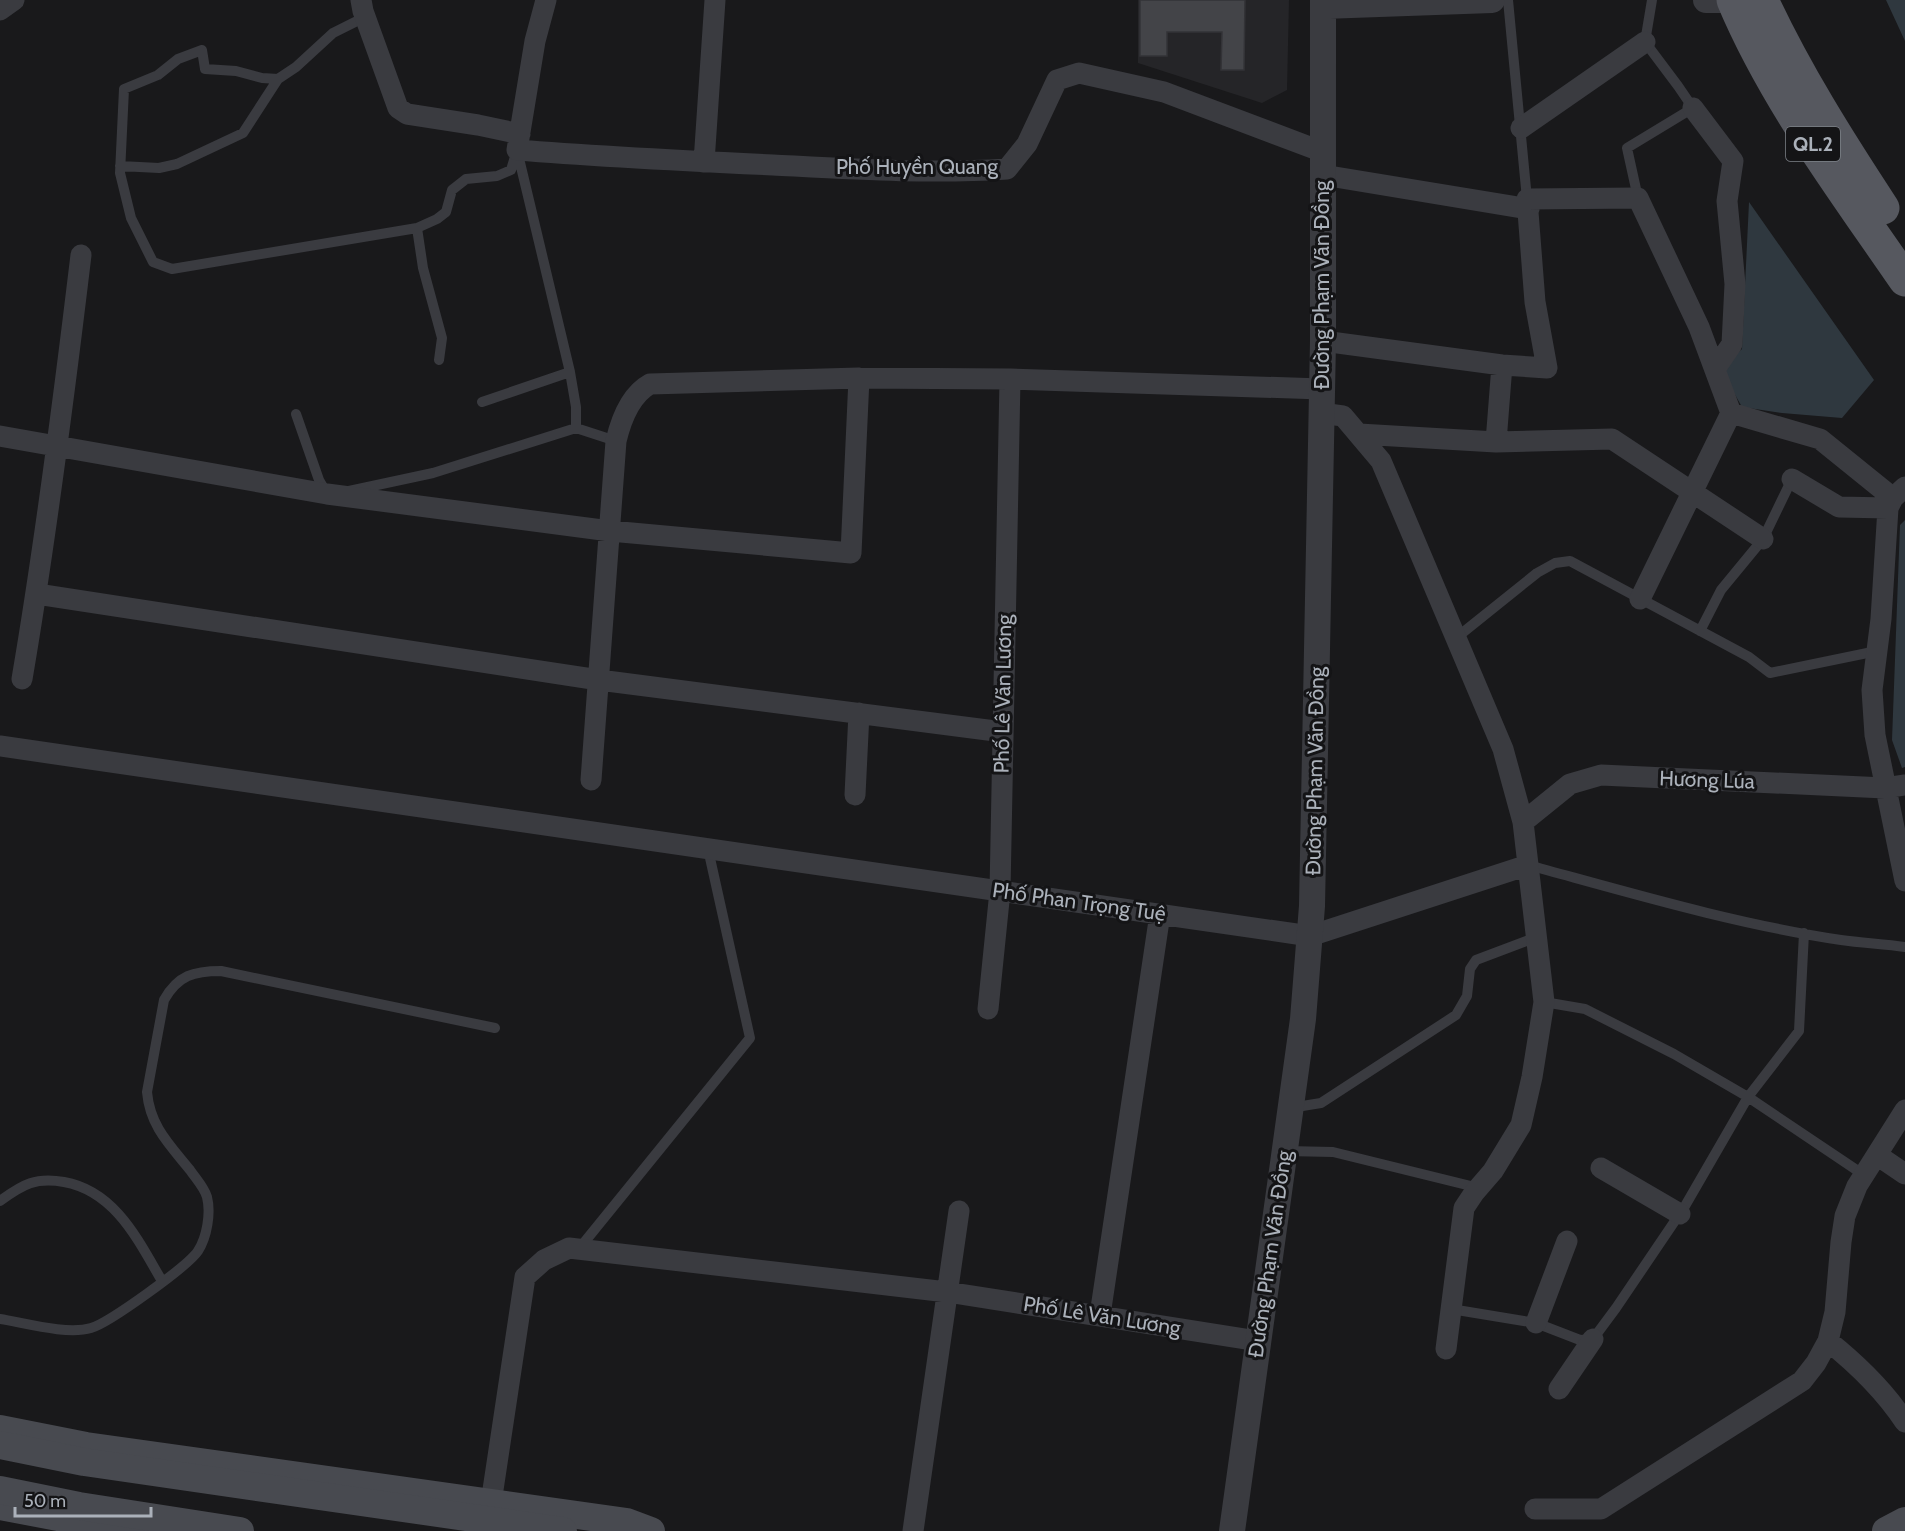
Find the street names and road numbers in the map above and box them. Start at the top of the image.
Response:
road number: QL.2 [1786,127,1840,161]
street label: Phố Huyền Quang [836,154,999,179]
street label: Đường Phạm Văn Đồng [1309,180,1334,389]
street label: Phố Lê Văn Lương [989,614,1016,774]
street label: Đường Phạm Văn Đồng [1300,666,1329,876]
street label: Hương Lúa [1659,765,1755,794]
street label: Phố Phan Trọng Tuệ [991,877,1168,926]
street label: Đường Phạm Văn Đồng [1243,1148,1296,1359]
street label: Phố Lê Văn Lương [1022,1291,1183,1340]

